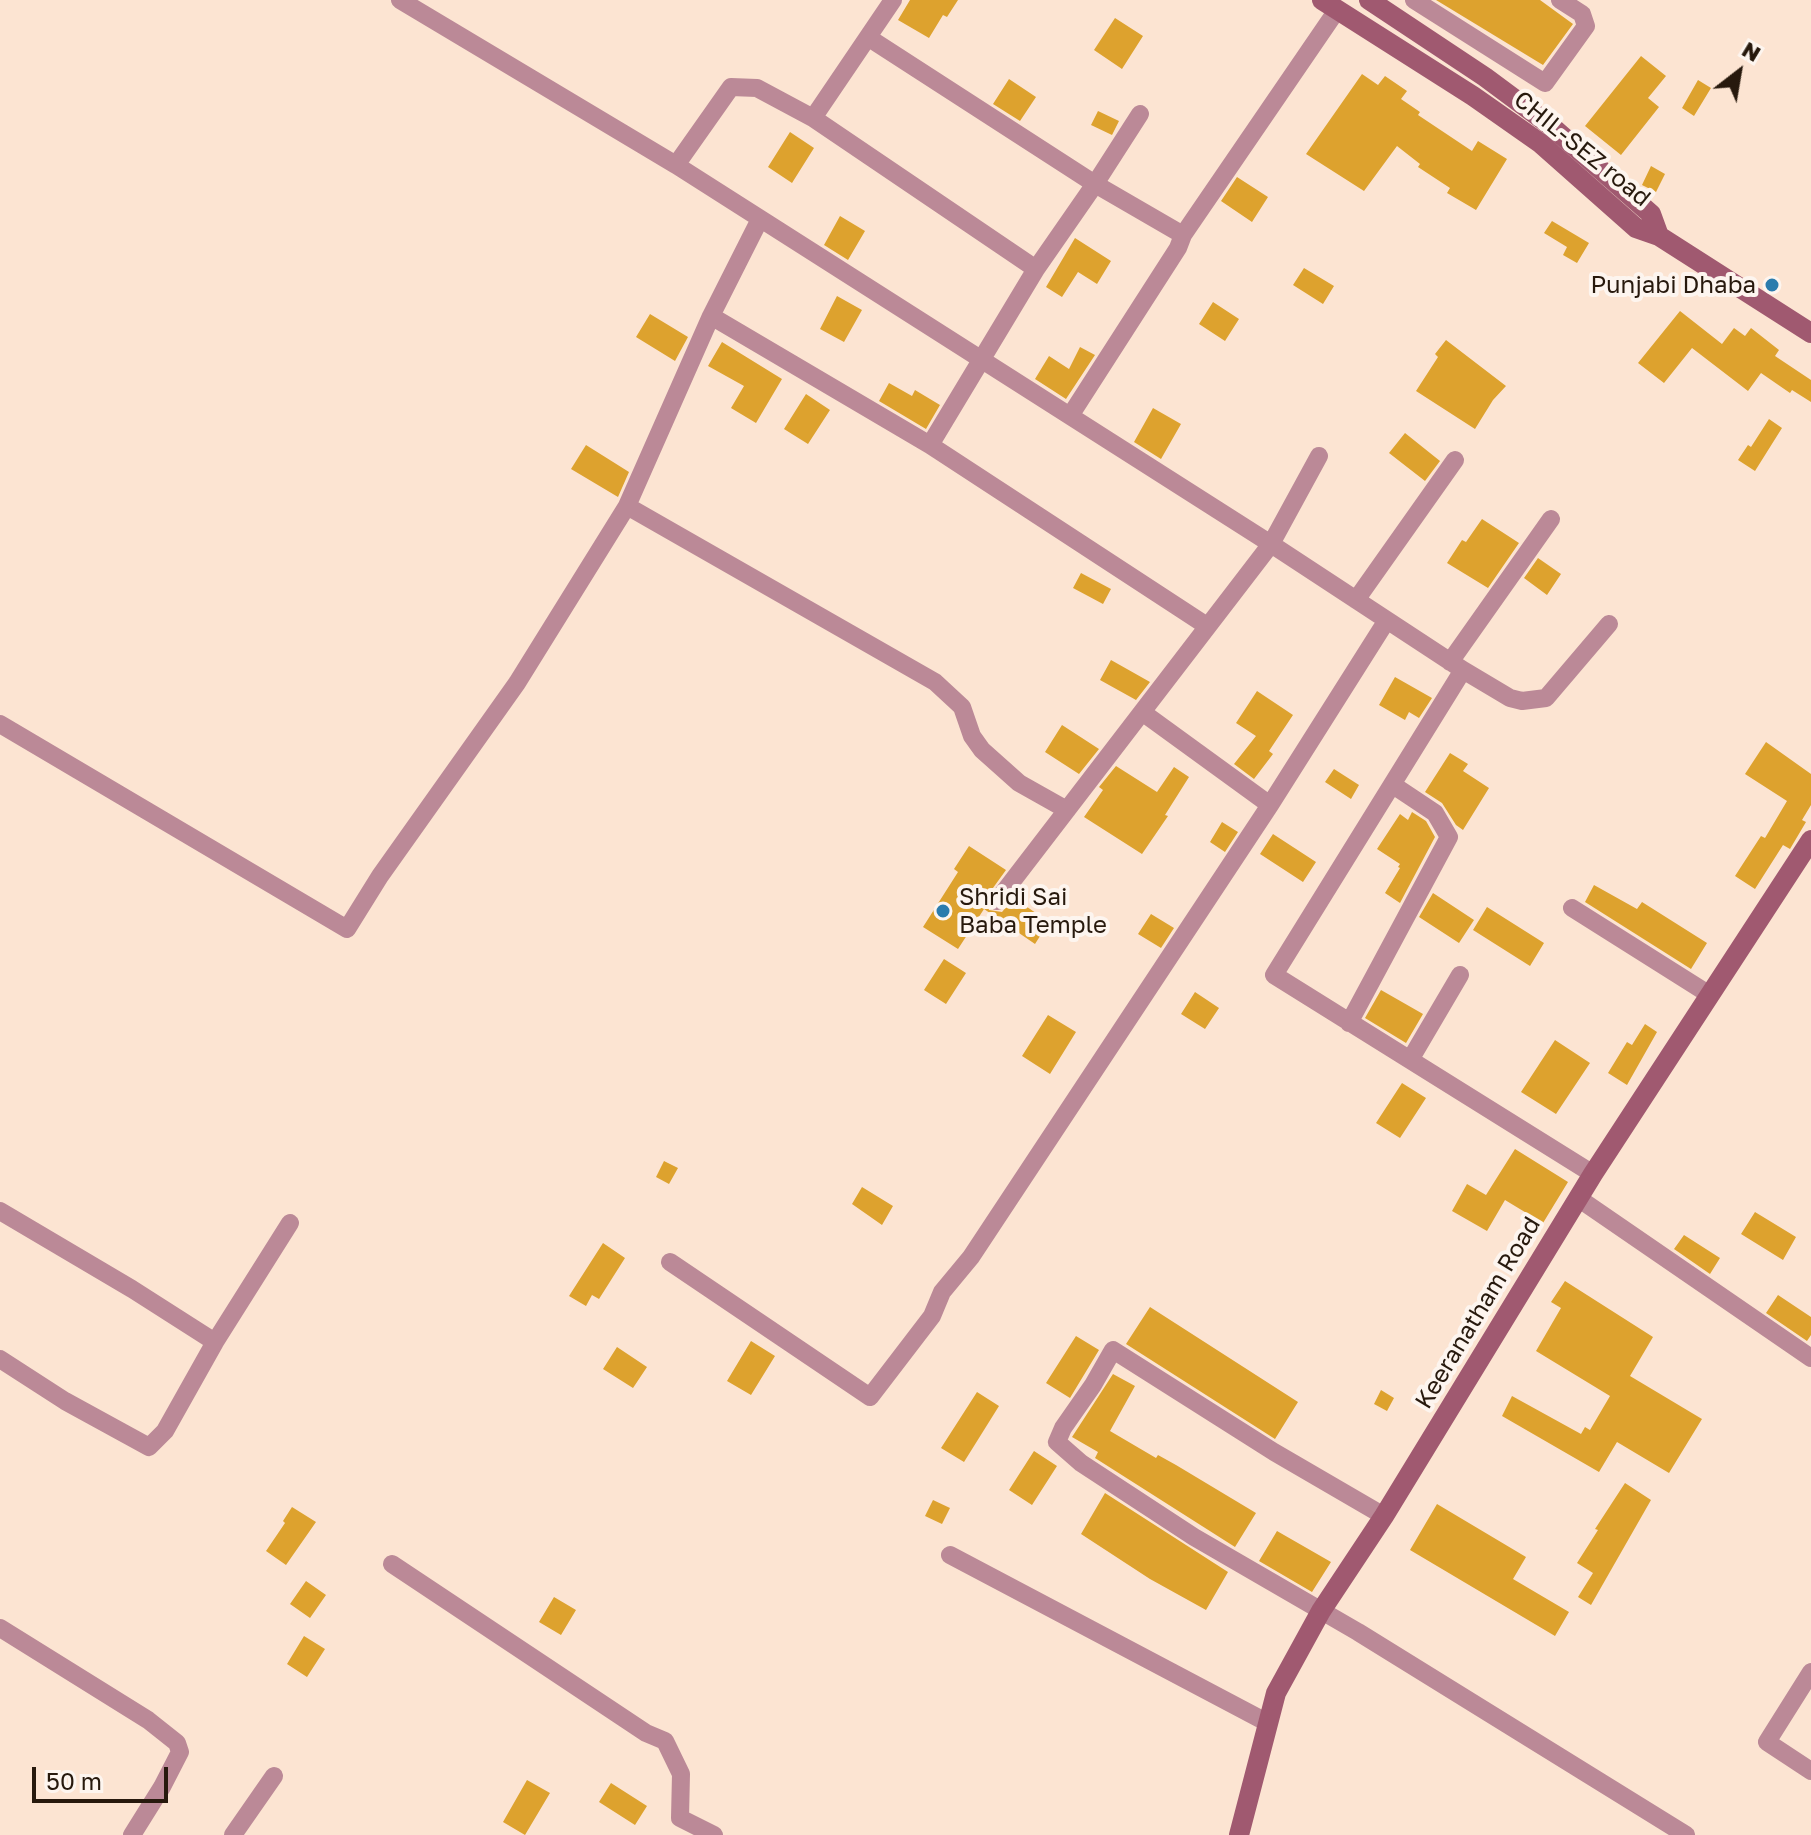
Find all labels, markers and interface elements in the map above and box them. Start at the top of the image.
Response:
north arrow [1699,32,1779,112]
text: N [1737,35,1766,67]
street label: CHIL-SEZ road [1508,85,1656,213]
place label: Punjabi Dhaba [1590,271,1756,299]
marker: Punjabi Dhaba [1763,276,1781,294]
place label: Shridi Sai Baba Temple [959,883,1107,939]
marker: Shridi Sai Baba Temple [934,902,952,920]
street label: Keeranatham Road [1409,1212,1547,1414]
scale bar [36,1751,172,1801]
text: 50 m [46,1766,102,1795]

